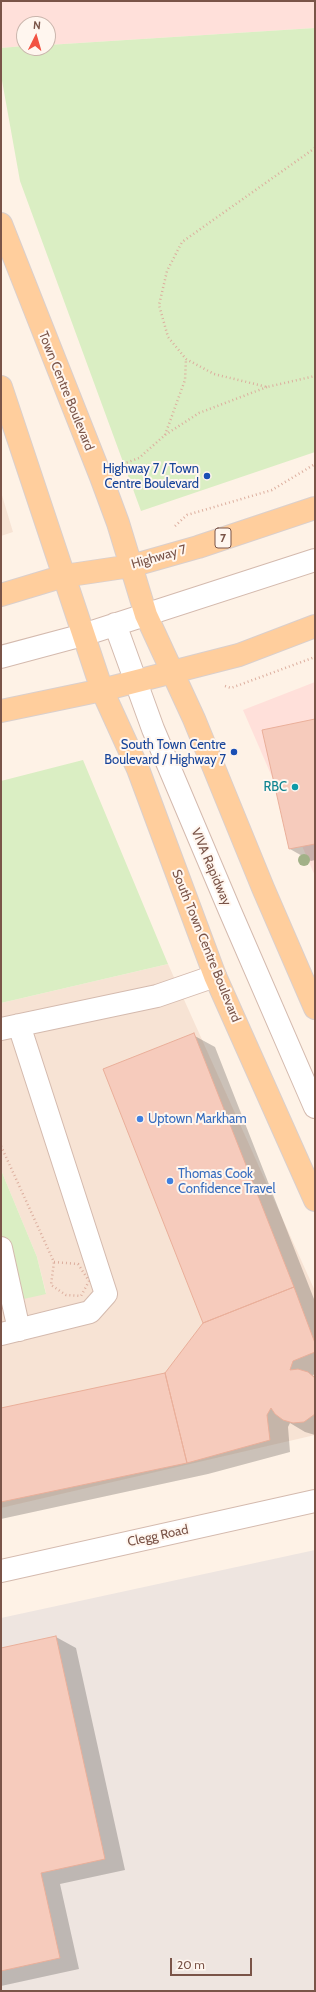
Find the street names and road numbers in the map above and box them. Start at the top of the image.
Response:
street label: Town Centre Boulevard [35,329,97,453]
road number: 7 [215,528,231,548]
street label: Highway 7 [130,542,188,572]
street label: VIVA Rapidway [188,826,234,908]
street label: South Town Centre Boulevard [168,867,244,1025]
street label: Clegg Road [126,1522,190,1550]

